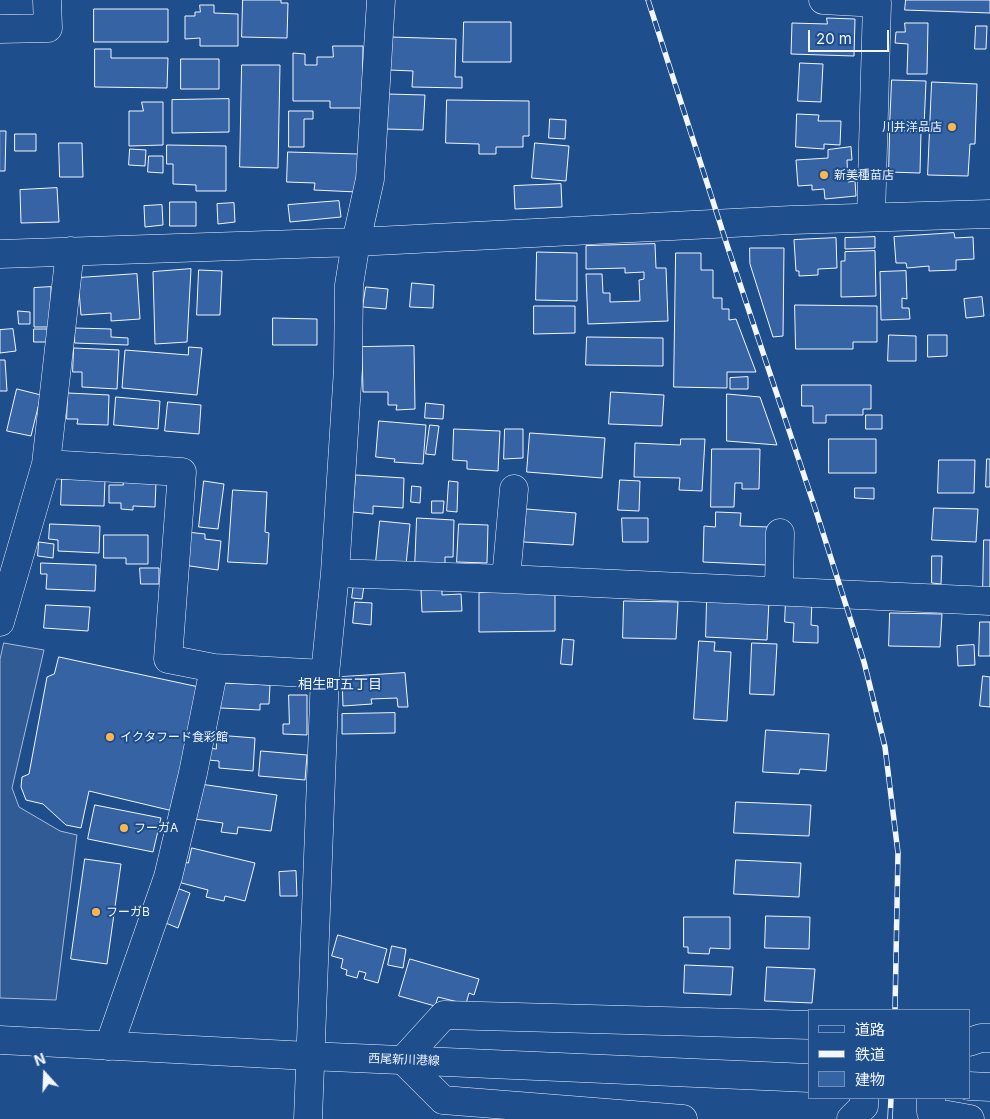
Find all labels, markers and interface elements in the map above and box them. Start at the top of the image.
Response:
scale bar [810,20,891,52]
text: 20 m [816,29,852,48]
place label: 川井洋品店 [882,120,942,134]
marker: 川井洋品店 [946,121,958,133]
place label: 新美種苗店 [834,168,894,182]
marker: 新美種苗店 [818,169,830,181]
district label: 相生町五丁目 [298,677,382,693]
place label: イクタフード食彩館 [120,730,228,744]
marker: イクタフード食彩館 [104,731,116,743]
place label: フーガA [134,821,178,835]
marker: フーガA [118,822,130,834]
place label: フーガB [106,905,150,919]
marker: フーガB [90,906,102,918]
legend [808,1009,970,1099]
text: 道路 [855,1020,885,1039]
text: 鉄道 [855,1045,885,1064]
north arrow [20,1049,70,1099]
text: N [32,1050,48,1069]
street label: 西尾新川港線 [368,1052,440,1068]
text: 建物 [855,1070,885,1089]

